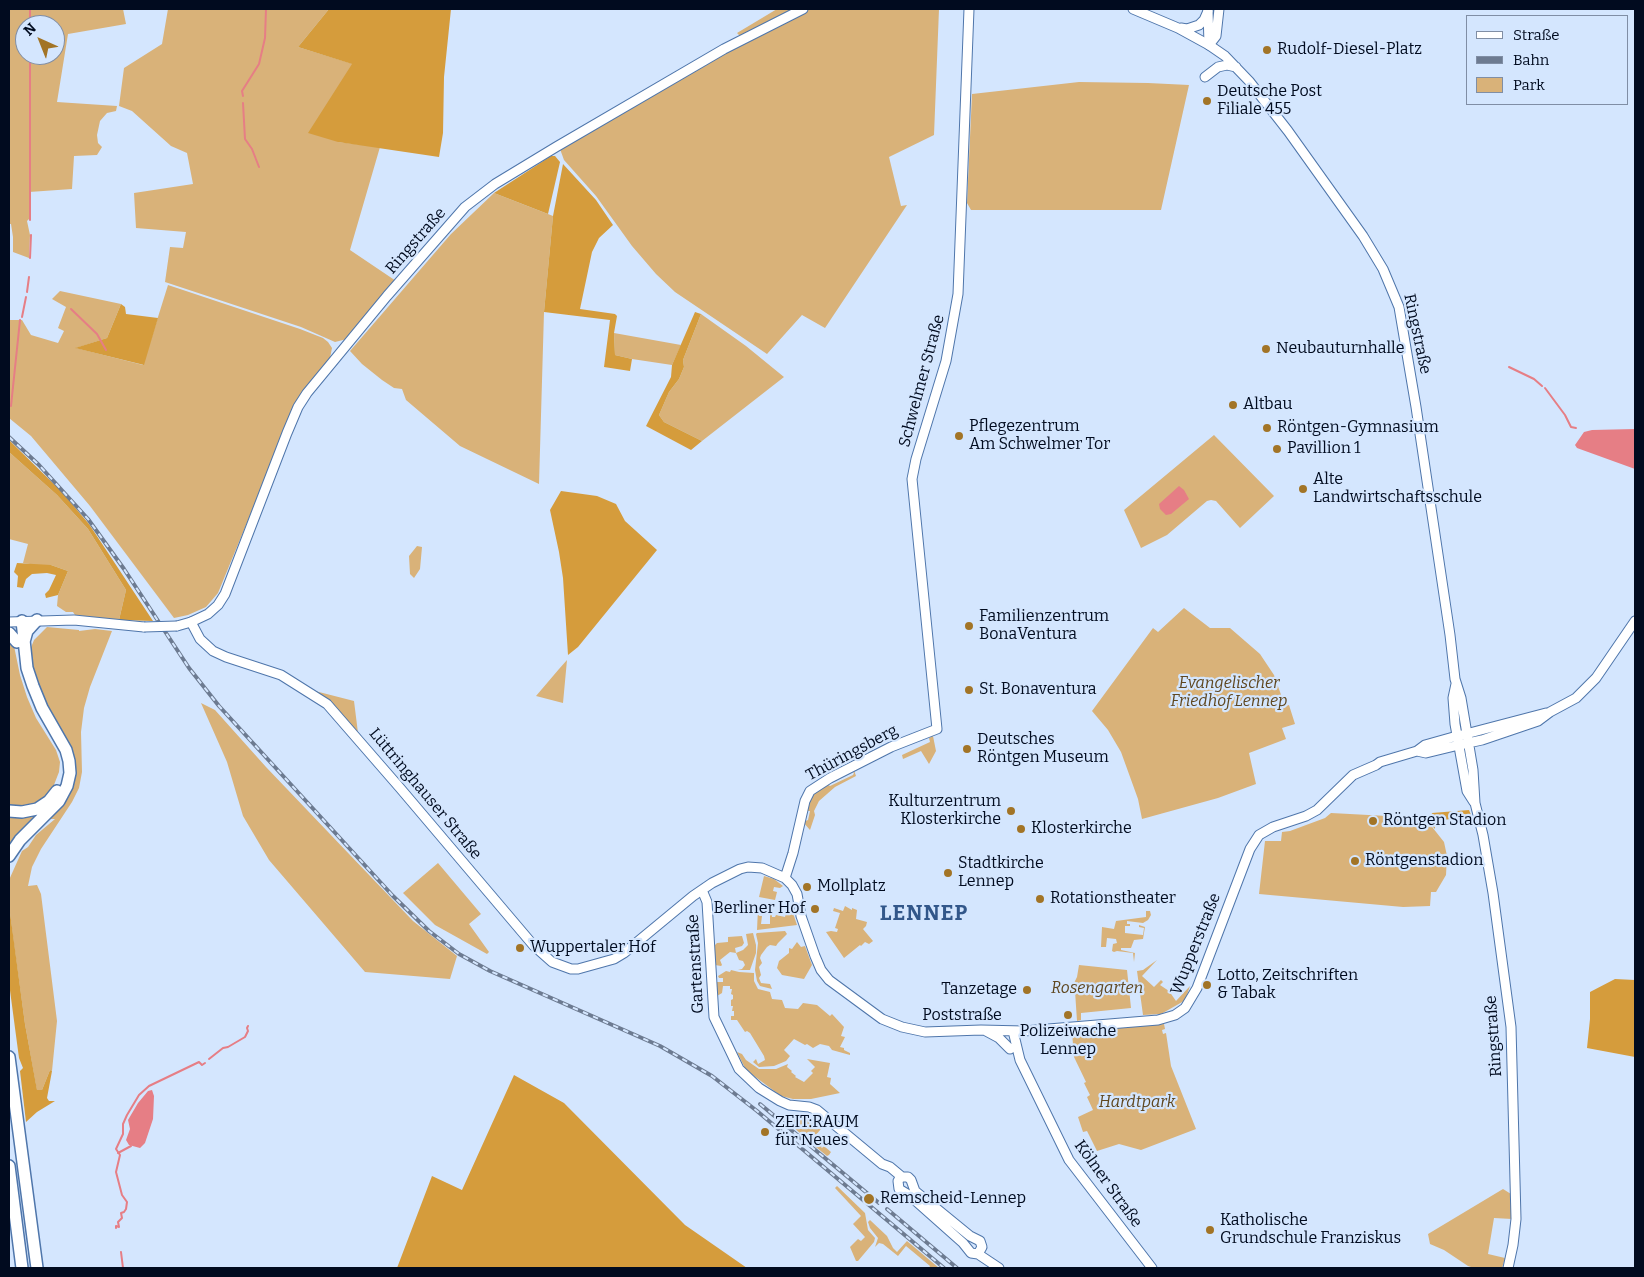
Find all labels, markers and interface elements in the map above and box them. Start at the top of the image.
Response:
north arrow [15,15,65,65]
legend [1466,15,1629,105]
text: N [20,20,40,39]
text: Straße [1513,26,1559,44]
place label: Rudolf-Diesel-Platz [1277,40,1422,60]
marker: Rudolf-Diesel-Platz [1261,44,1273,56]
text: Bahn [1513,51,1549,69]
text: Park [1513,76,1545,94]
place label: Deutsche Post Filiale 455 [1217,82,1322,120]
marker: Deutsche Post Filiale 455 [1201,95,1213,107]
street label: Ringstraße [382,204,450,278]
street label: Ringstraße [1399,292,1435,376]
street label: Schwelmer Straße [895,313,949,449]
place label: Neubauturnhalle [1276,339,1404,359]
marker: Neubauturnhalle [1260,343,1272,355]
place label: Altbau [1243,395,1292,415]
marker: Altbau [1227,399,1239,411]
place label: Pflegezentrum Am Schwelmer Tor [969,417,1110,455]
place label: Röntgen-Gymnasium [1277,418,1439,438]
marker: Röntgen-Gymnasium [1261,422,1273,434]
marker: Pflegezentrum Am Schwelmer Tor [953,430,965,442]
place label: Pavillion 1 [1287,439,1361,459]
marker: Pavillion 1 [1271,443,1283,455]
place label: Alte Landwirtschaftsschule [1313,470,1482,508]
marker: Alte Landwirtschaftsschule [1297,483,1309,495]
place label: Familienzentrum BonaVentura [979,607,1109,645]
marker: Familienzentrum BonaVentura [963,620,975,632]
park label: Evangelischer Friedhof Lennep [1171,674,1287,712]
place label: St. Bonaventura [979,680,1097,700]
marker: St. Bonaventura [963,684,975,696]
street label: Thüringsberg [803,721,901,785]
street label: Lüttringhauser Straße [365,724,485,864]
place label: Deutsches Röntgen Museum [977,730,1109,768]
marker: Deutsches Röntgen Museum [961,743,973,755]
place label: Kulturzentrum Klosterkirche [888,792,1001,830]
marker: Kulturzentrum Klosterkirche [1005,805,1017,817]
place label: Röntgen Stadion [1383,811,1506,831]
marker: Röntgen Stadion [1367,815,1379,827]
place label: Klosterkirche [1031,819,1132,839]
marker: Klosterkirche [1015,823,1027,835]
place label: Röntgenstadion [1365,851,1483,871]
place label: Stadtkirche Lennep [958,854,1044,892]
marker: Röntgenstadion [1349,855,1361,867]
marker: Stadtkirche Lennep [942,867,954,879]
place label: Mollplatz [817,877,886,897]
marker: Mollplatz [801,881,813,893]
place label: Rotationstheater [1050,889,1176,909]
street label: Wupperstraße [1167,890,1225,998]
marker: Rotationstheater [1034,893,1046,905]
place label: Berliner Hof [714,899,805,919]
district label: LENNEP [879,901,969,927]
marker: Berliner Hof [809,903,821,915]
street label: Gartenstraße [684,914,708,1014]
place label: Wuppertaler Hof [530,938,656,958]
marker: Wuppertaler Hof [514,942,526,954]
place label: Lotto, Zeitschriften & Tabak [1217,966,1358,1004]
park label: Rosengarten [1051,979,1143,999]
marker: Lotto, Zeitschriften & Tabak [1201,979,1213,991]
place label: Tanzetage [941,980,1017,1000]
marker: Tanzetage [1021,984,1033,996]
street label: Ringstraße [1482,995,1506,1077]
street label: Poststraße [922,1006,1002,1026]
marker: Polizeiwache Lennep [1062,1009,1074,1021]
place label: Polizeiwache Lennep [1020,1022,1116,1060]
park label: Hardtpark [1099,1093,1175,1113]
place label: ZEIT:RAUM für Neues [775,1113,859,1151]
marker: ZEIT:RAUM für Neues [759,1126,771,1138]
street label: Kölner Straße [1070,1137,1146,1231]
place label: Remscheid-Lennep [880,1189,1026,1209]
marker: Remscheid-Lennep [862,1192,876,1206]
place label: Katholische Grundschule Franziskus [1220,1211,1401,1249]
marker: Katholische Grundschule Franziskus [1204,1224,1216,1236]

